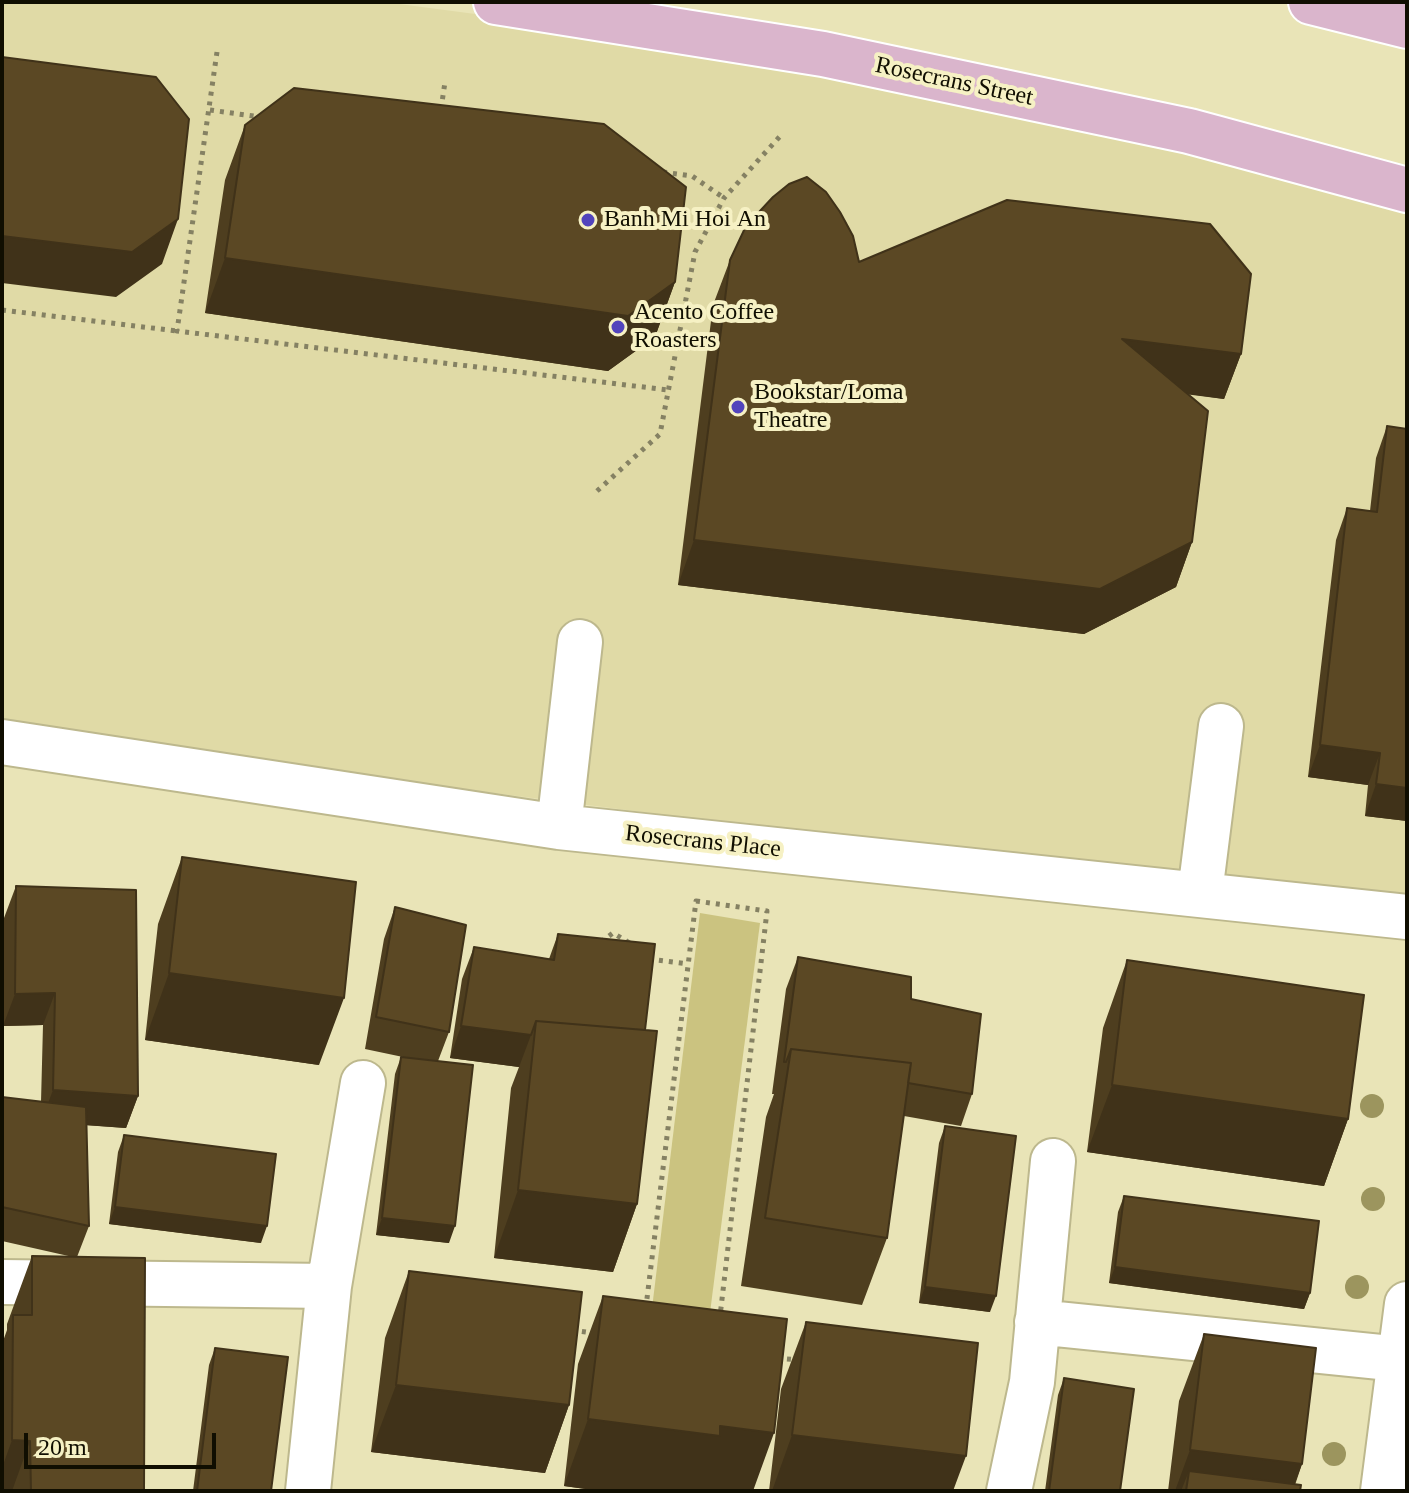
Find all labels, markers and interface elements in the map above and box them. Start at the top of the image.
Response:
street label: Rosecrans Street [872,51,1036,113]
place label: Banh Mi Hoi An [604,206,766,234]
marker: Banh Mi Hoi An [579,211,597,229]
place label: Acento Coffee Roasters [634,299,774,355]
marker: Acento Coffee Roasters [609,318,627,336]
place label: Bookstar/Loma Theatre [754,379,903,435]
marker: Bookstar/Loma Theatre [729,398,747,416]
street label: Rosecrans Place [624,819,782,865]
scale bar [28,1417,220,1467]
text: 20 m [38,1434,87,1460]

